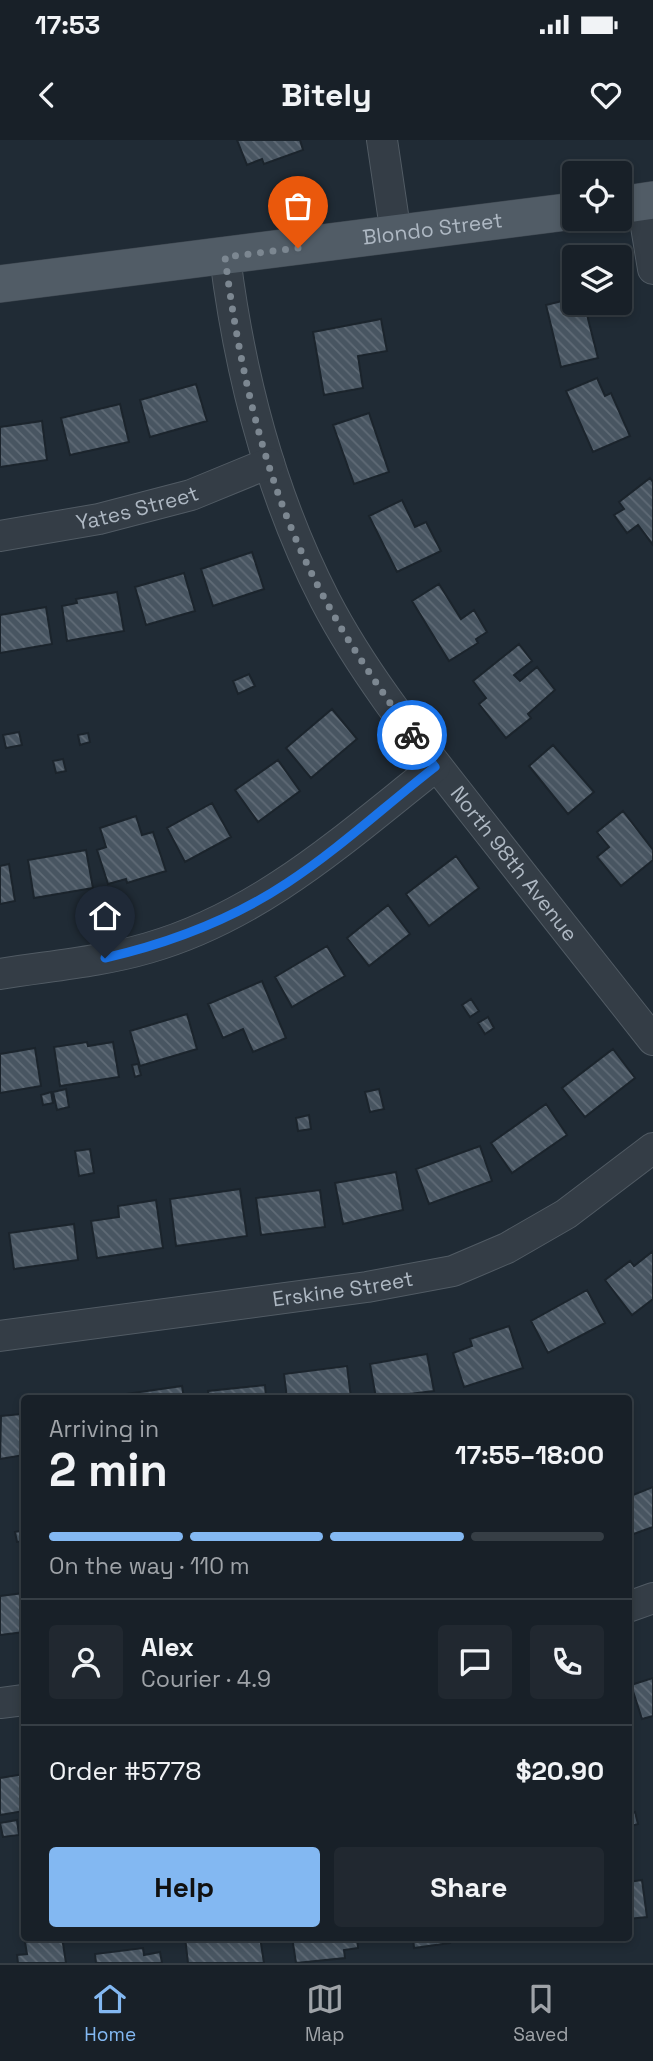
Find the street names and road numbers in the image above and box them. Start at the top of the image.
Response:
street label: Blondo Street [361,206,504,251]
street label: Yates Street [74,479,202,536]
street label: North 98th Avenue [445,780,584,947]
street label: Erskine Street [271,1265,415,1312]

